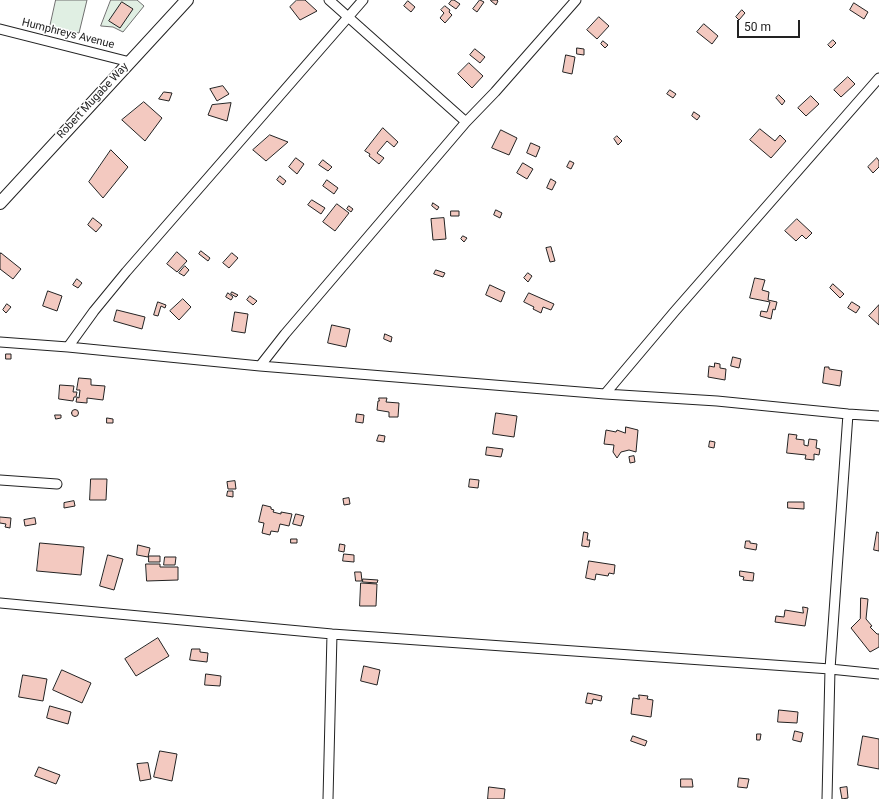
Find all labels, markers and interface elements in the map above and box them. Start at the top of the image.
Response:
scale bar [739,12,802,38]
street label: Humphreys Avenue [20,16,116,52]
text: 50 m [744,20,771,34]
street label: Robert Mugabe Way [55,60,131,142]

